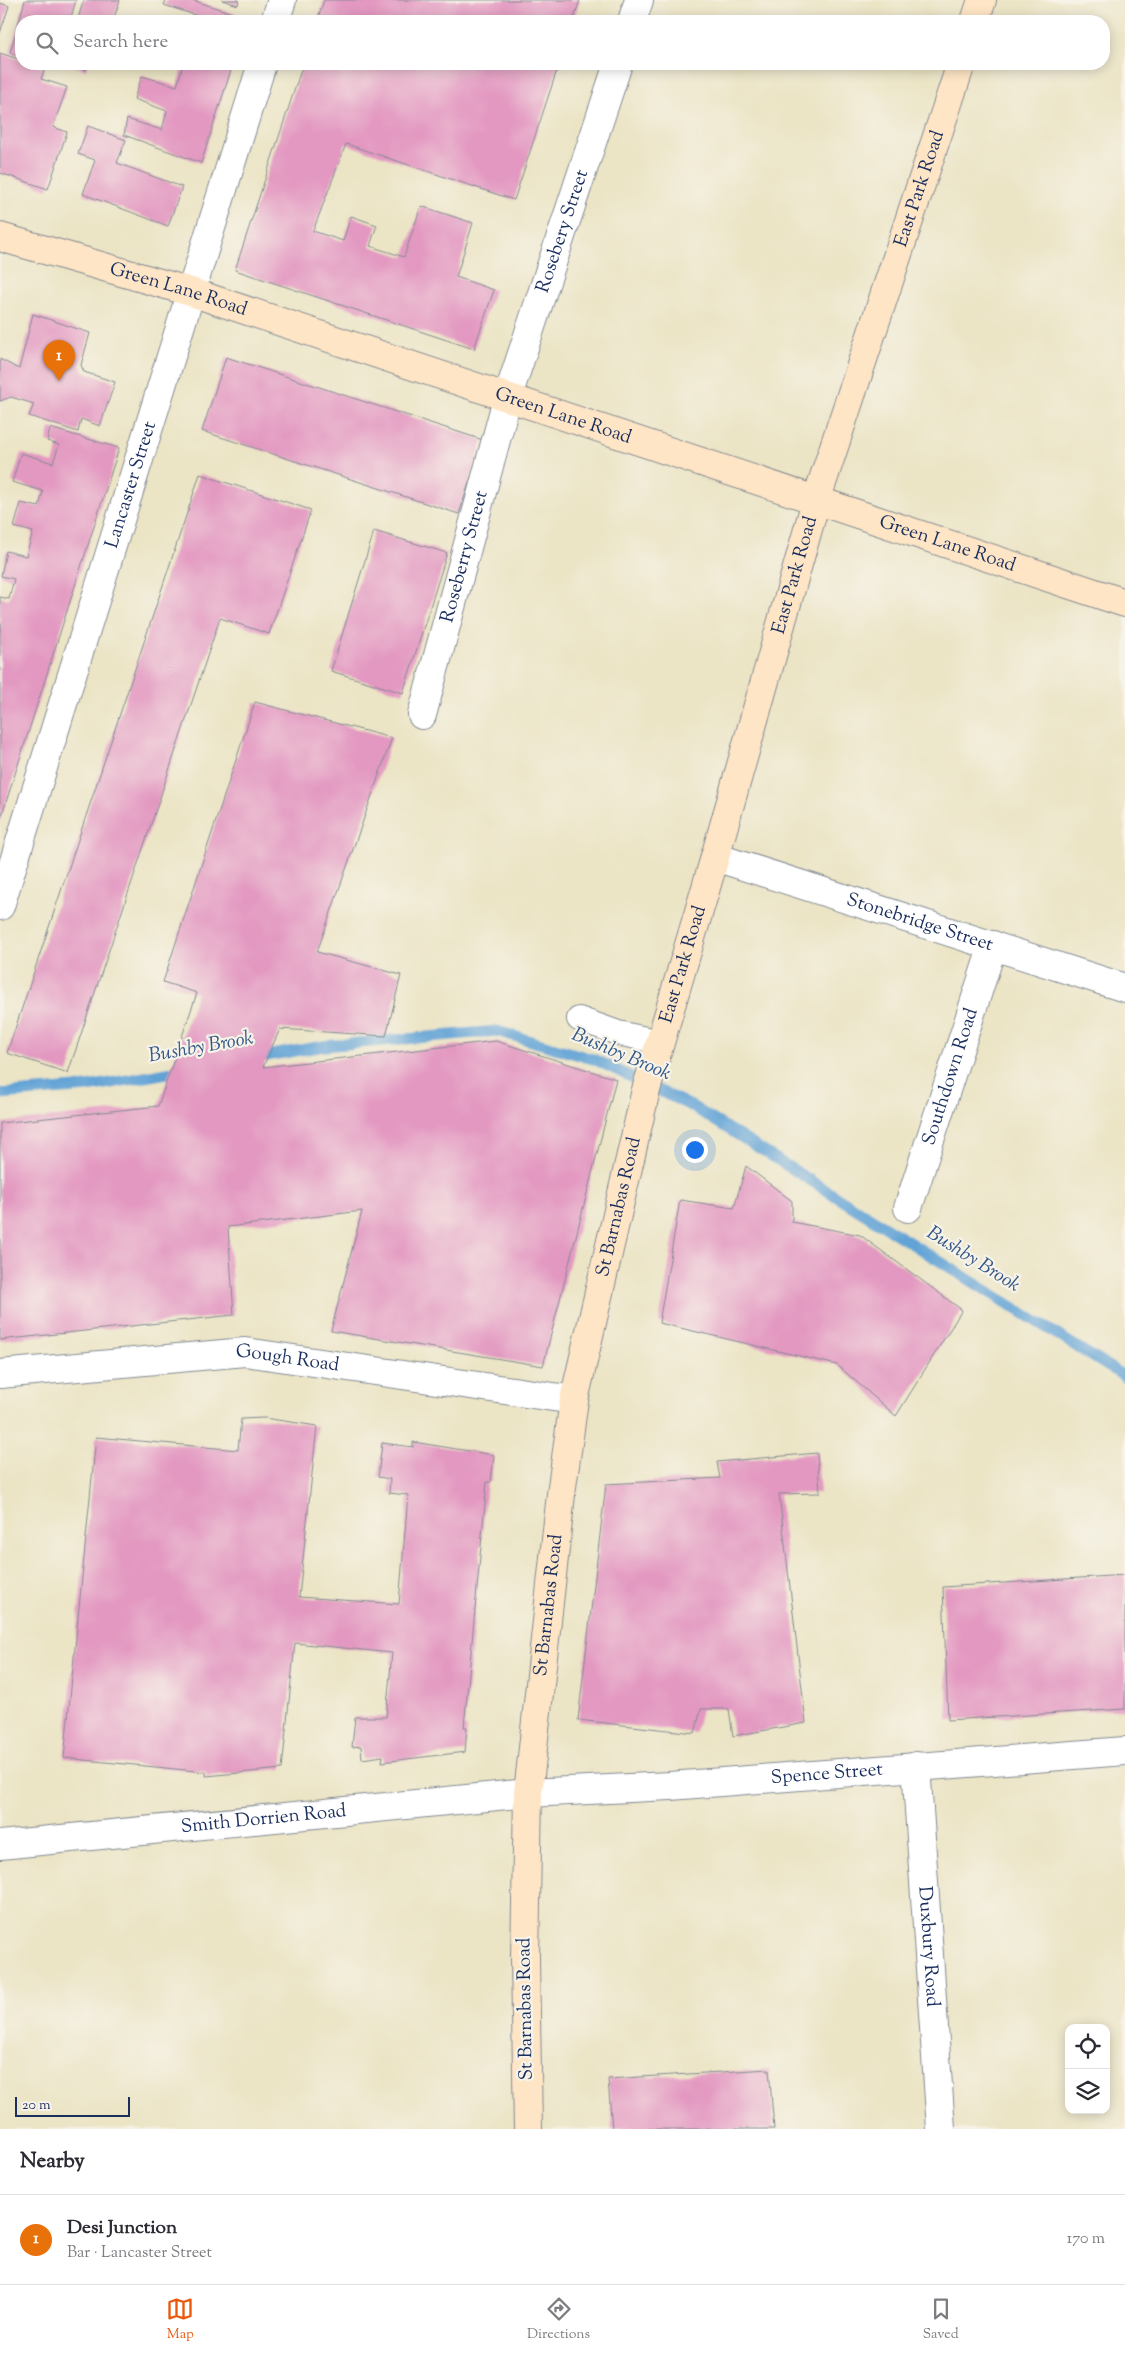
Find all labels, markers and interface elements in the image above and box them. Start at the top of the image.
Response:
search box [15,15,1110,70]
icon: search [33,29,61,57]
text: Search here [73,29,168,56]
street label: East Park Road [888,127,952,251]
street label: Rosebery Street [530,165,596,297]
street label: Green Lane Road [106,256,251,323]
pin: 1 [43,340,75,381]
street label: Green Lane Road [491,381,635,451]
street label: Lancaster Street [99,418,164,552]
street label: Roseberry Street [434,487,495,626]
street label: Green Lane Road [875,509,1020,579]
street label: East Park Road [765,513,825,637]
street label: Stonebridge Street [843,886,997,959]
street label: East Park Road [653,902,713,1026]
street label: Southdown Road [916,1004,985,1149]
water label: Bushby Brook [567,1021,675,1089]
water label: Bushby Brook [146,1025,256,1071]
street label: St Barnabas Road [590,1134,648,1279]
your location [682,1137,708,1163]
water label: Bushby Brook [921,1220,1025,1300]
street label: Gough Road [235,1338,341,1379]
street label: St Barnabas Road [527,1533,570,1678]
street label: Spence Street [770,1756,884,1792]
street label: Smith Dorrien Road [180,1797,348,1841]
street label: Duxbury Road [911,1885,946,2008]
street label: St Barnabas Road [511,1937,541,2081]
map controls [1065,2024,1110,2114]
button: locate [1065,2024,1110,2069]
button: layers [1065,2069,1110,2114]
scale bar [15,2094,130,2117]
text: 20 m [22,2096,51,2116]
text: Nearby [20,2147,85,2177]
text: Desi Junction [67,2215,177,2242]
text: 1 [33,2228,39,2251]
text: 170 m [1067,2228,1105,2251]
text: Bar · Lancaster Street [67,2242,212,2265]
tab: Map [166,2295,194,2345]
tab: Directions [527,2295,590,2345]
tab: Saved [923,2295,959,2345]

